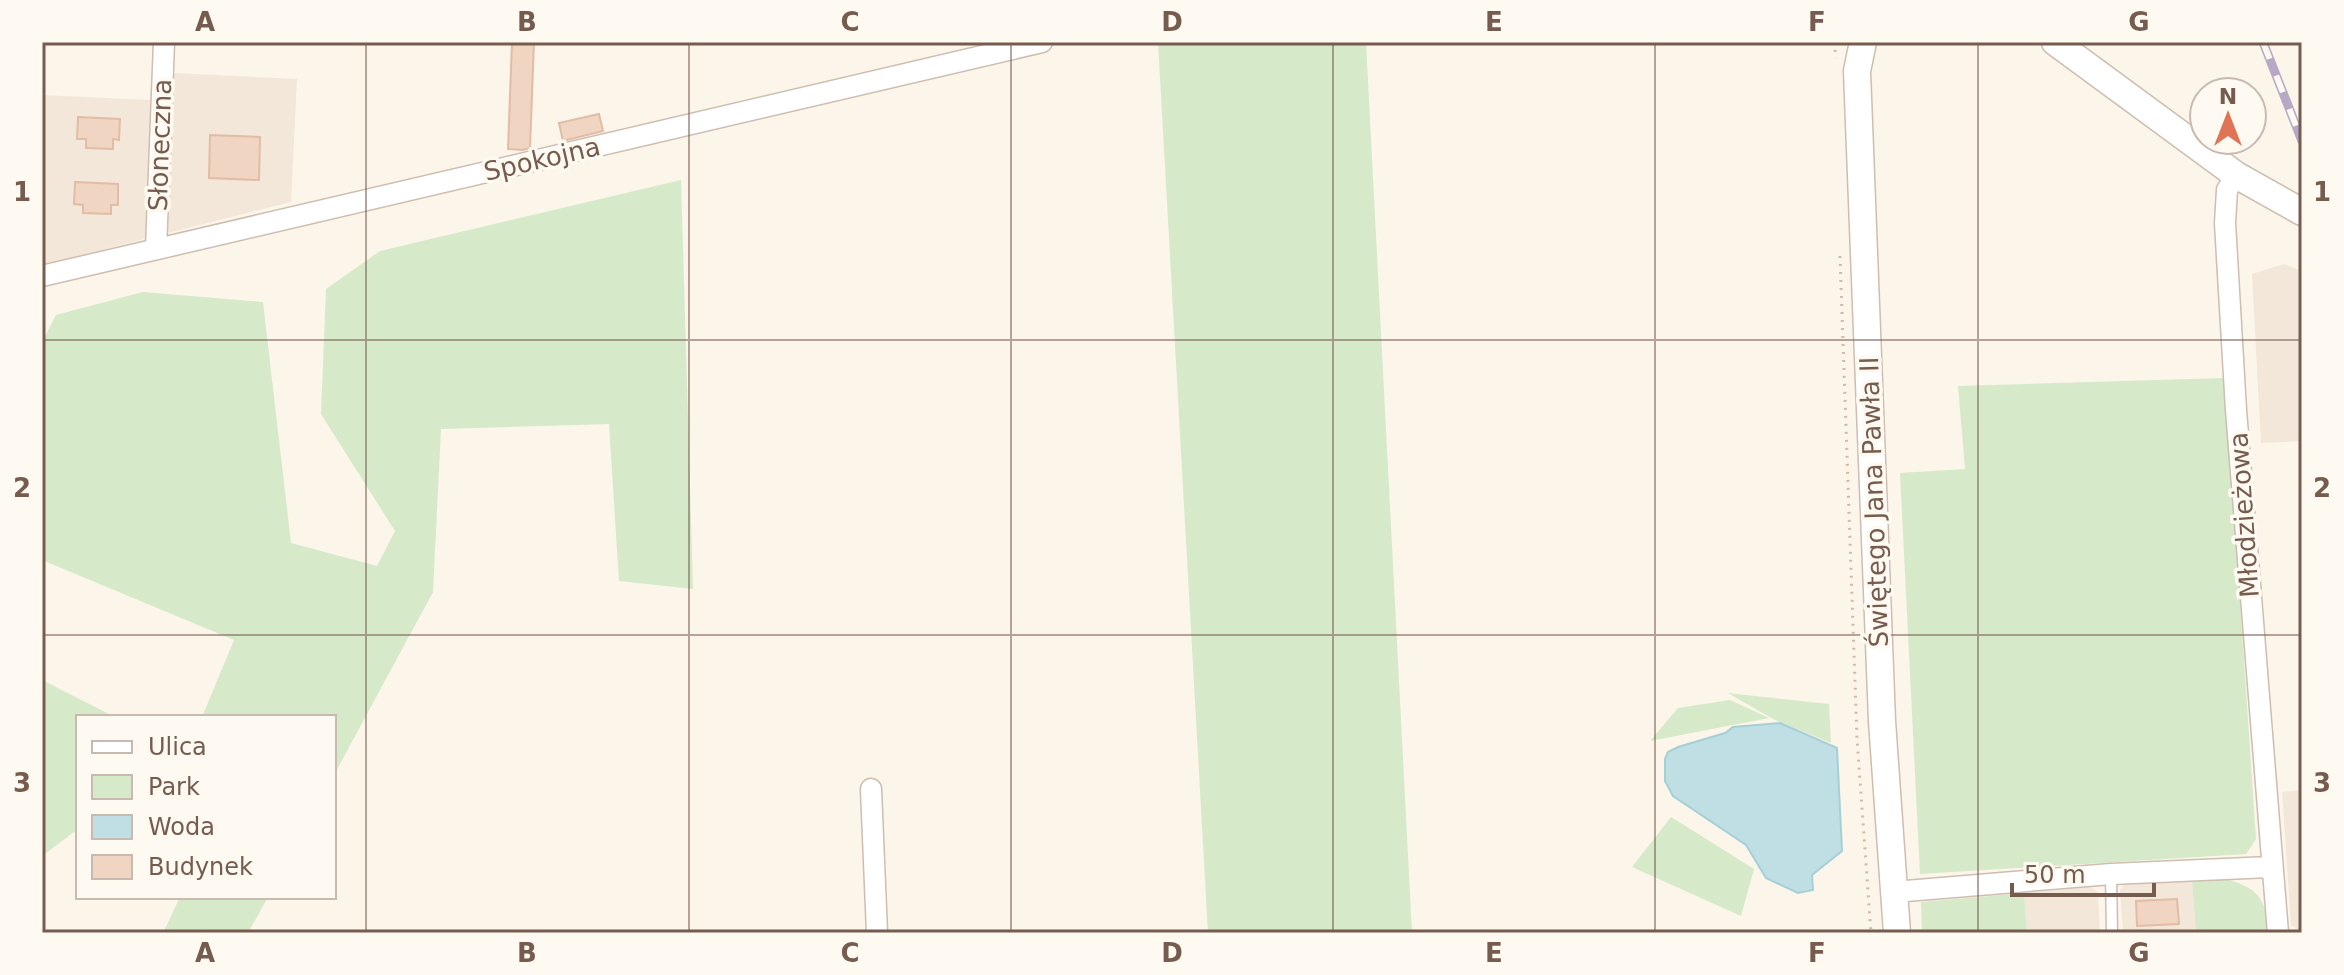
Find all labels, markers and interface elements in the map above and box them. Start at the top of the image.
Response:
text: A [195,7,215,37]
text: B [517,7,537,37]
text: C [840,7,860,37]
text: D [1161,7,1183,37]
text: E [1485,7,1503,37]
text: F [1808,7,1826,37]
text: G [2128,7,2150,37]
north arrow [2188,76,2268,156]
street label: Słoneczna [143,78,177,212]
text: N [2219,84,2237,109]
street label: Spokojna [481,131,603,187]
text: 1 [13,177,31,207]
text: 1 [2313,177,2331,207]
street label: Świętego Jana Pawła II [1853,356,1894,648]
street label: Młodzieżowa [2223,431,2265,599]
text: 2 [13,473,31,503]
text: 2 [2313,473,2331,503]
legend [76,715,336,899]
text: Ulica [148,733,207,761]
text: 3 [13,768,31,798]
text: 3 [2313,768,2331,798]
text: Park [148,773,200,801]
text: Woda [148,813,215,841]
scale bar [2012,847,2154,897]
text: Budynek [148,853,253,881]
text: 50 m [2024,861,2086,889]
text: A [195,938,215,968]
text: B [517,938,537,968]
text: C [840,938,860,968]
text: D [1161,938,1183,968]
text: E [1485,938,1503,968]
text: F [1808,938,1826,968]
text: G [2128,938,2150,968]

